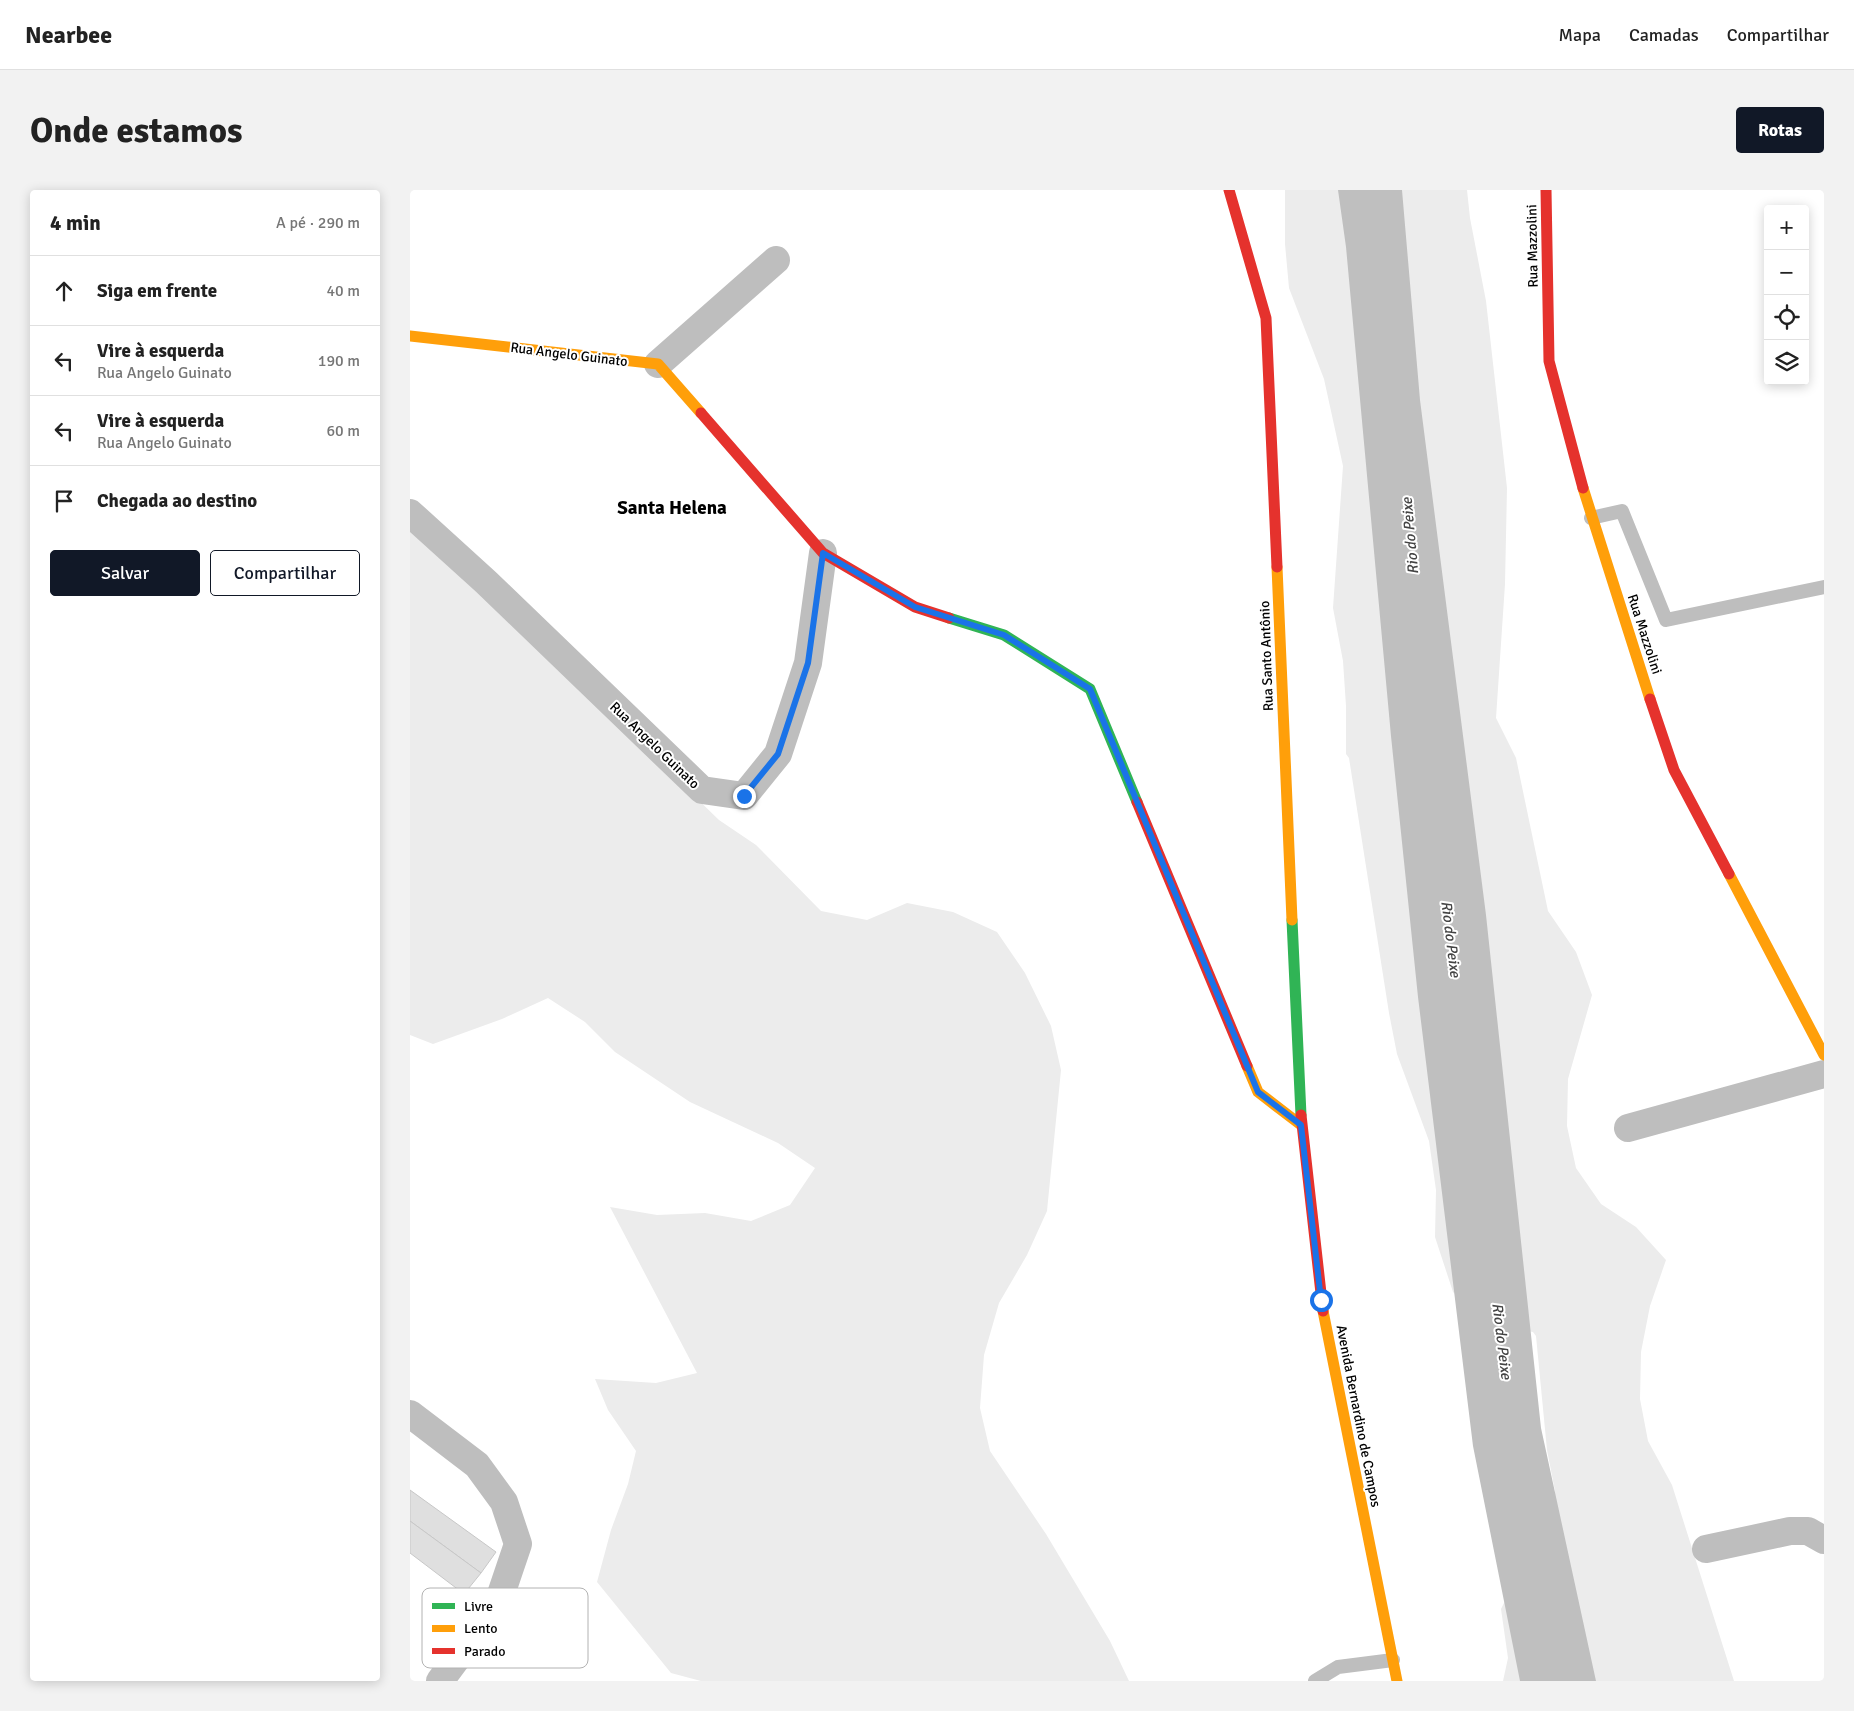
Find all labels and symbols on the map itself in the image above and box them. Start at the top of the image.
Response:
street label: Rua Mazzolini [1523,204,1542,288]
street label: Rua Angelo Guinato [509,339,628,370]
water label: Rio do Peixe [1398,495,1422,575]
district label: Santa Helena [617,496,727,520]
street label: Rua Mazzolini [1624,592,1665,676]
street label: Rua Santo Antônio [1256,600,1277,712]
street label: Rua Angelo Guinato [606,698,703,792]
route end [733,785,756,808]
water label: Rio do Peixe [1437,900,1465,980]
route start [1310,1289,1333,1312]
water label: Rio do Peixe [1488,1302,1516,1382]
street label: Avenida Bernardino de Campos [1333,1324,1385,1509]
legend [422,1588,588,1668]
text: Livre [464,1598,493,1615]
text: Lento [464,1620,498,1637]
text: Parado [464,1643,506,1660]

